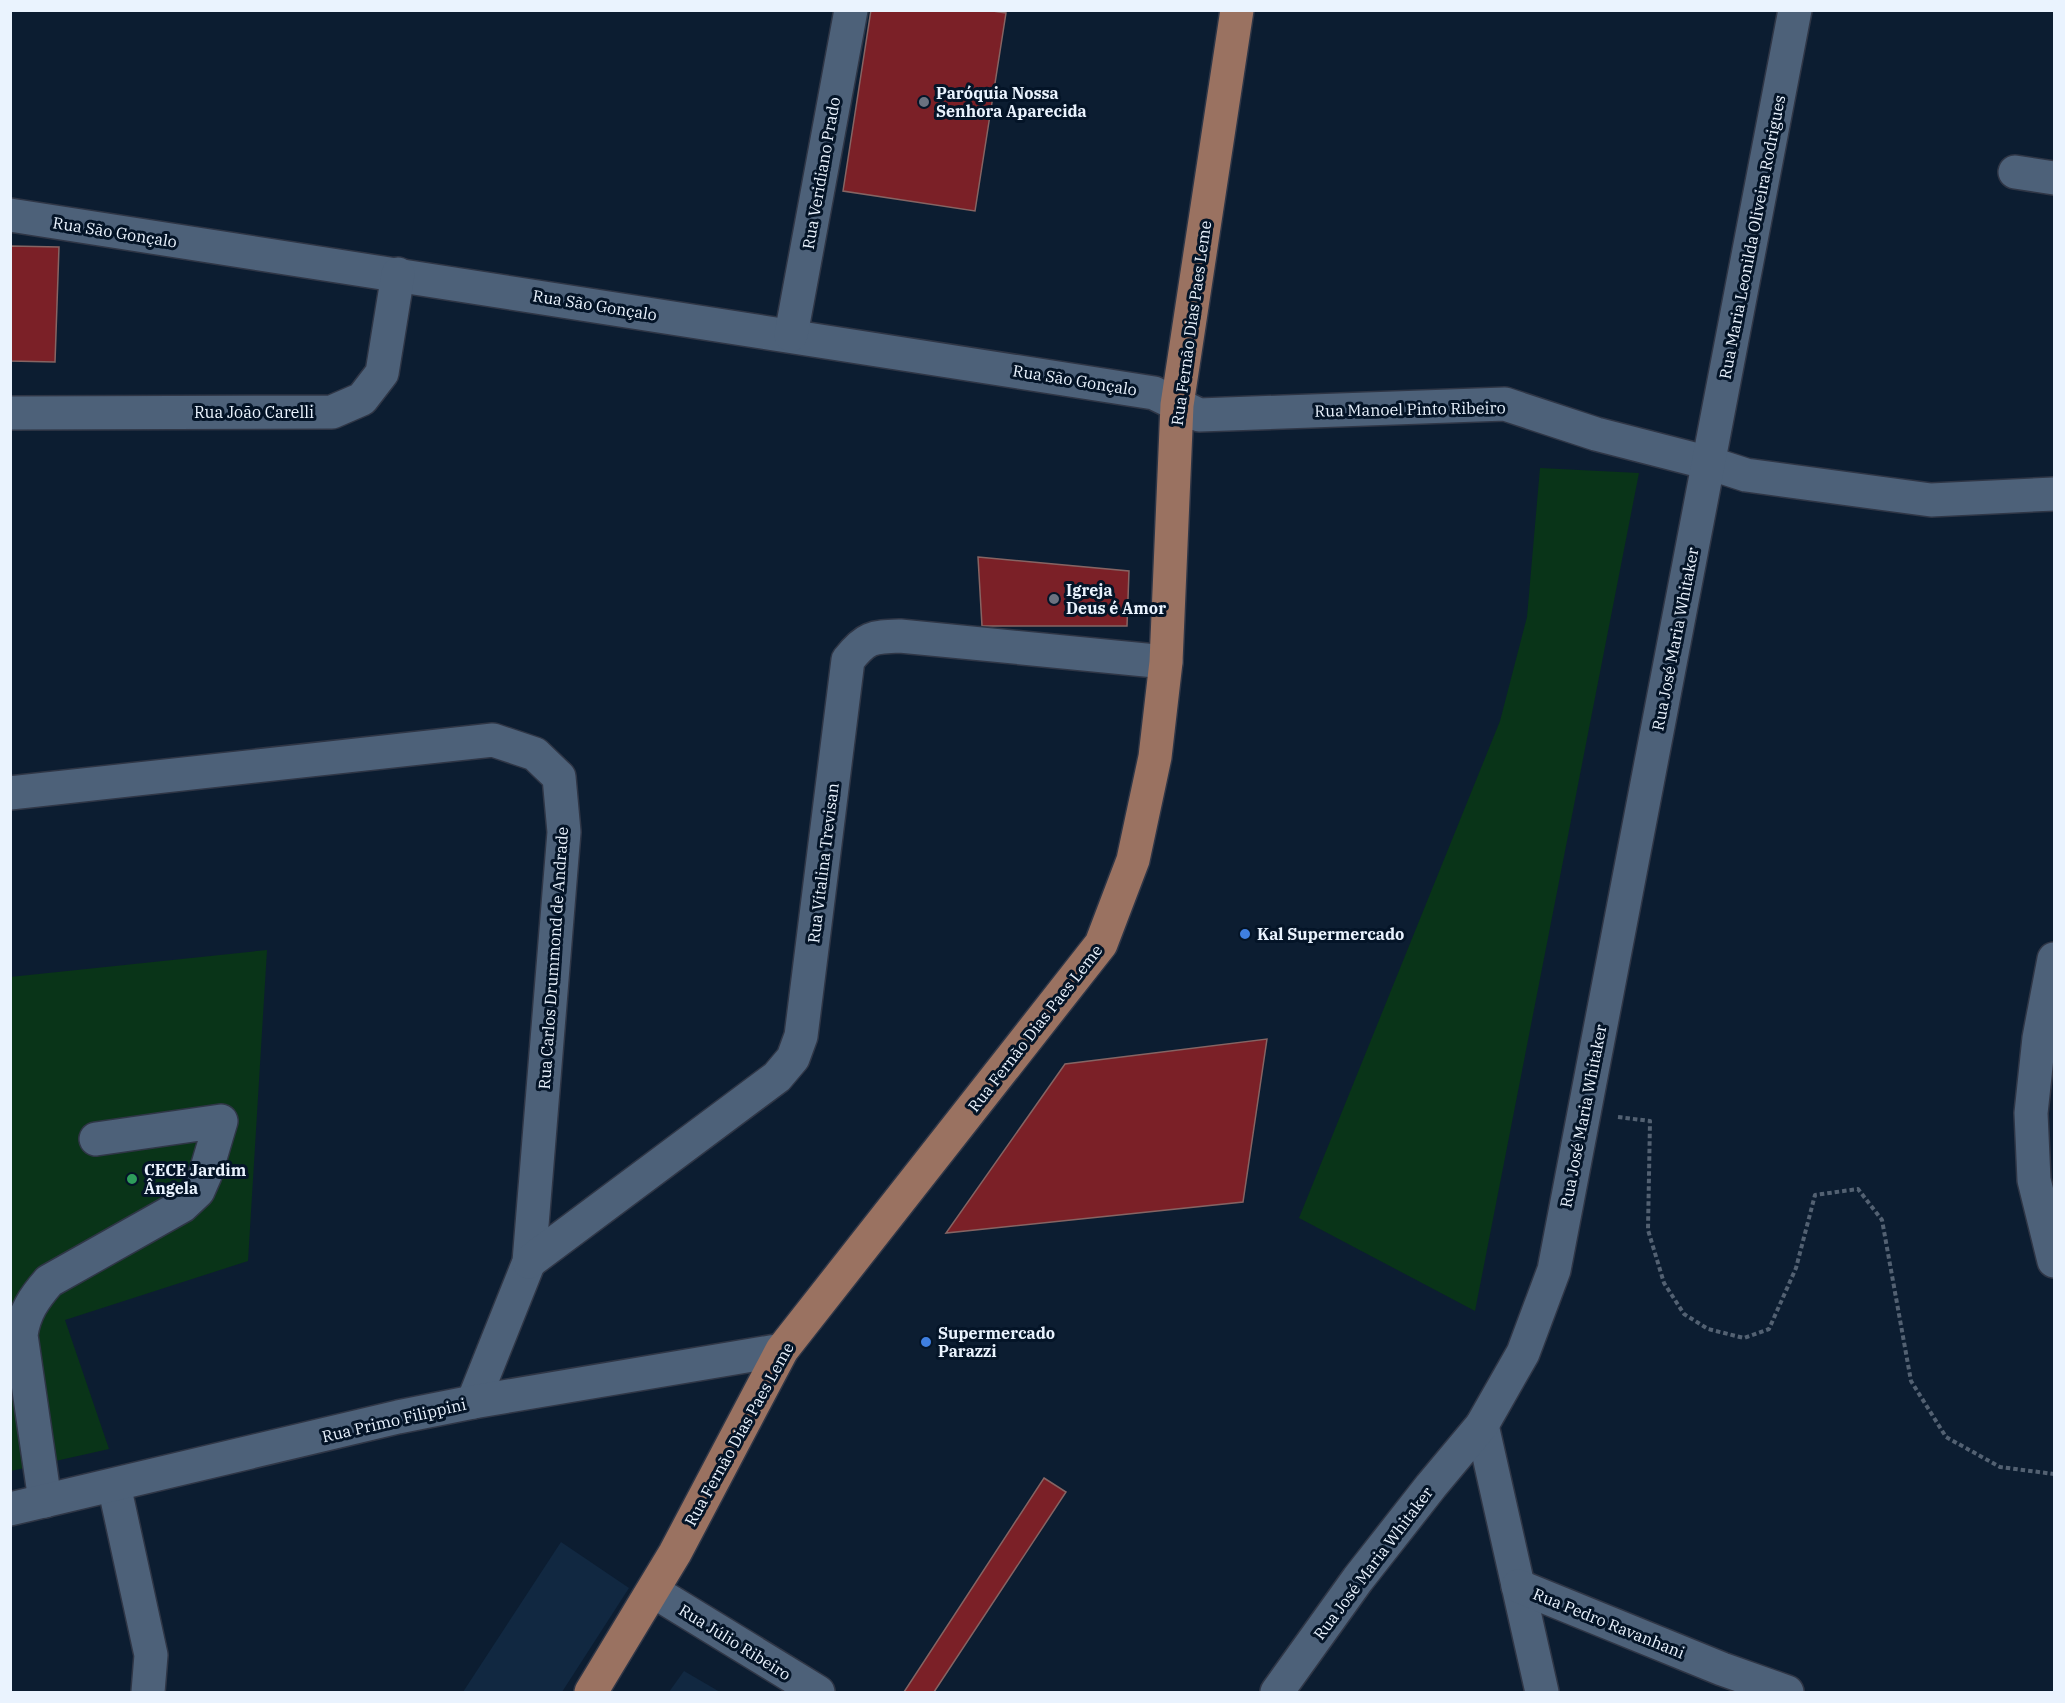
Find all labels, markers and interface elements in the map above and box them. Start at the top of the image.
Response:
place label: Paróquia Nossa Senhora Aparecida [936,83,1087,121]
street label: Rua Maria Leonilda Oliveira Rodrigues [1715,93,1789,381]
street label: Rua Veridiano Prado [798,95,844,251]
marker: Paróquia Nossa Senhora Aparecida [917,95,931,109]
street label: Rua São Gonçalo [51,212,179,252]
street label: Rua Fernão Dias Paes Leme [1167,219,1215,427]
street label: Rua São Gonçalo [531,285,659,325]
street label: Rua São Gonçalo [1011,360,1139,400]
street label: Rua Manoel Pinto Ribeiro [1314,397,1506,421]
street label: Rua João Carelli [194,402,314,422]
street label: Rua José Maria Whitaker [1647,546,1703,732]
place label: Igreja Deus é Amor [1066,580,1166,618]
marker: Igreja Deus é Amor [1047,592,1061,606]
street label: Rua Vitalina Trevisan [803,782,843,944]
street label: Rua Carlos Drummond de Andrade [534,826,572,1090]
place label: Kal Supermercado [1257,924,1404,944]
marker: Kal Supermercado [1238,927,1252,941]
street label: Rua Fernão Dias Paes Leme [963,940,1107,1116]
street label: Rua José Maria Whitaker [1555,1023,1611,1209]
place label: CECE Jardim Ângela [144,1160,247,1198]
marker: CECE Jardim Ângela [125,1172,139,1186]
place label: Supermercado Parazzi [938,1323,1055,1361]
marker: Supermercado Parazzi [919,1335,933,1349]
street label: Rua Fernão Dias Paes Leme [680,1339,798,1529]
street label: Rua Primo Filippini [320,1394,468,1446]
street label: Rua José Maria Whitaker [1309,1483,1437,1643]
street label: Rua Pedro Ravanhani [1530,1583,1688,1663]
street label: Rua Júlio Ribeiro [675,1600,795,1684]

